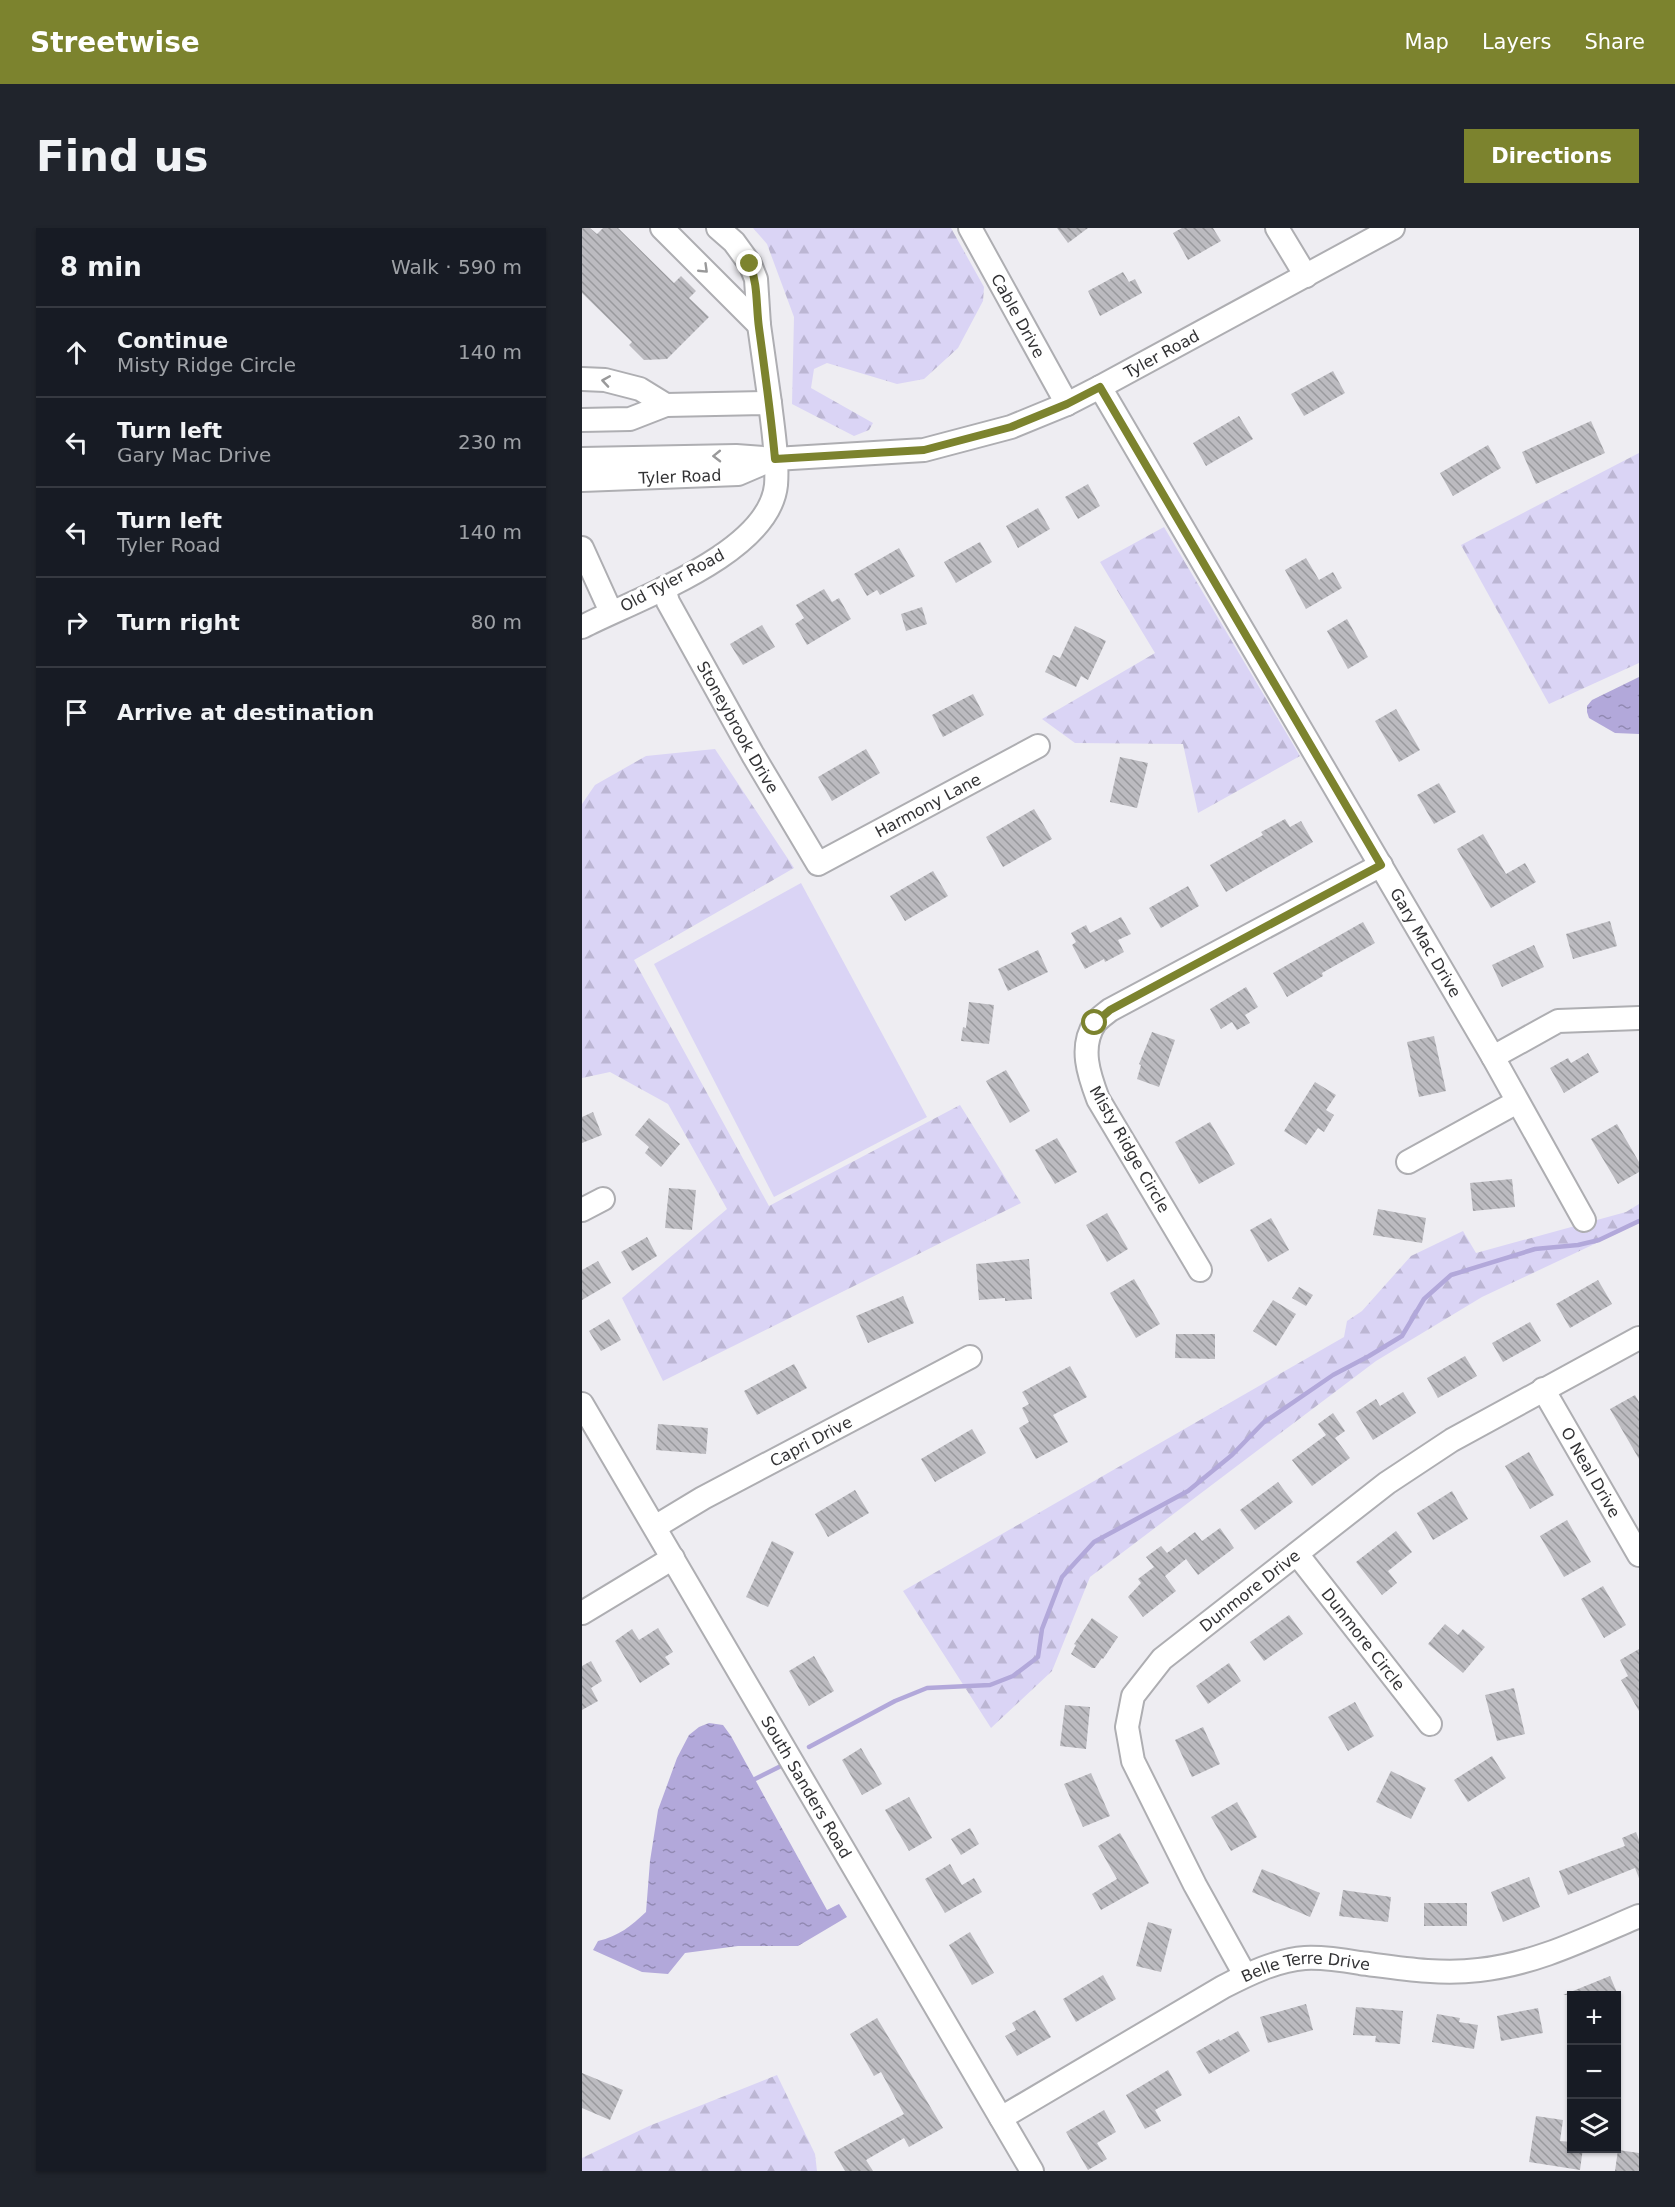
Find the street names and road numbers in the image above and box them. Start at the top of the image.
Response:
street label: Cable Drive [987,270,1049,361]
street label: Tyler Road [1120,326,1203,383]
street label: Tyler Road [637,466,722,488]
street label: Old Tyler Road [617,545,728,616]
street label: Stoneybrook Drive [693,658,783,797]
street label: Harmony Lane [872,770,984,842]
street label: Gary Mac Drive [1386,885,1465,1001]
street label: Misty Ridge Circle [1086,1083,1174,1216]
street label: Capri Drive [767,1412,855,1471]
street label: O Neal Drive [1557,1424,1624,1521]
street label: Dunmore Drive [1196,1546,1304,1636]
street label: Dunmore Circle [1317,1585,1409,1694]
street label: South Sanders Road [757,1713,855,1862]
street label: Belle Terre Drive [1238,1949,1371,1986]

